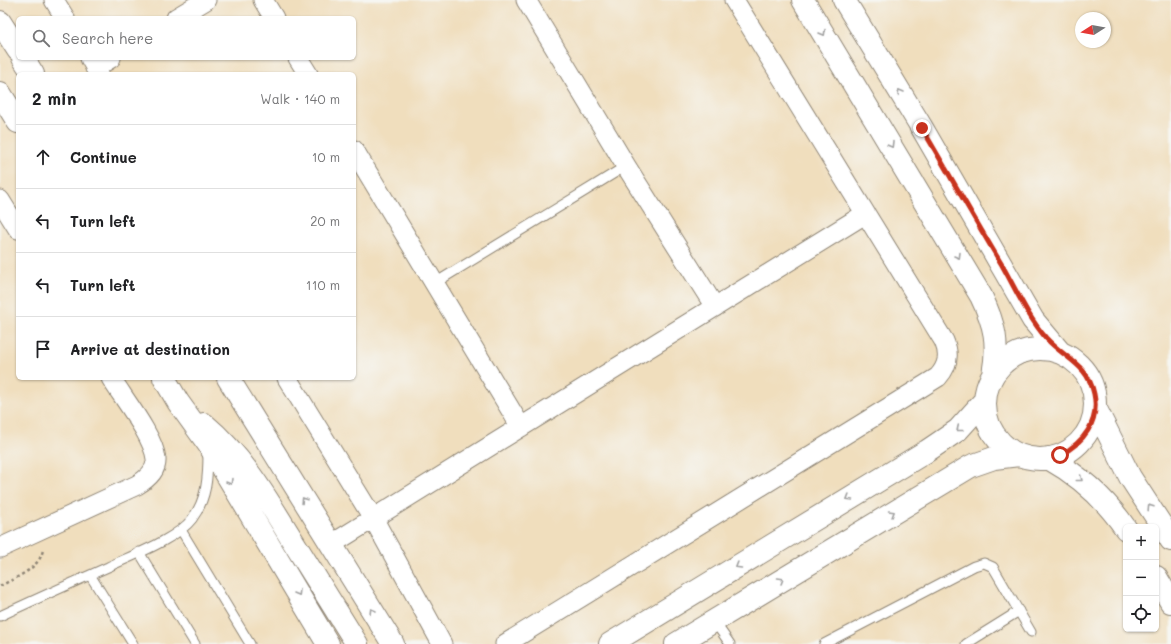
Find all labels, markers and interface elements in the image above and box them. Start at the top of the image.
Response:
north arrow [1075,12,1111,48]
search box [16,16,356,60]
icon: search [30,27,52,49]
text: Search here [62,28,153,48]
one-way arrow [819,29,826,36]
text: 2 min [32,87,77,109]
one-way arrow [897,89,905,96]
text: Walk · 140 m [260,90,340,107]
route end [913,119,931,137]
one-way arrow [886,141,893,148]
icon: ahead [32,146,54,168]
text: Continue [70,147,137,167]
text: 10 m [312,148,340,165]
icon: left [32,210,54,232]
text: Turn left [70,211,135,231]
text: 20 m [310,212,340,229]
one-way arrow [953,252,961,259]
icon: left [32,274,54,296]
text: Turn left [70,275,135,295]
text: 110 m [306,276,340,293]
icon: arrive [32,338,54,360]
text: Arrive at destination [70,339,230,359]
one-way arrow [956,424,963,431]
route start [1051,446,1069,464]
one-way arrow [1076,475,1083,482]
one-way arrow [226,478,233,485]
one-way arrow [846,494,853,501]
one-way arrow [301,497,309,504]
one-way arrow [1147,504,1154,511]
one-way arrow [888,510,895,517]
map controls [1123,524,1159,632]
button: + [1123,524,1159,560]
button: − [1123,560,1159,596]
one-way arrow [735,561,742,569]
one-way arrow [777,577,784,585]
one-way arrow [293,589,300,596]
button: locate [1123,596,1159,632]
one-way arrow [370,608,377,615]

